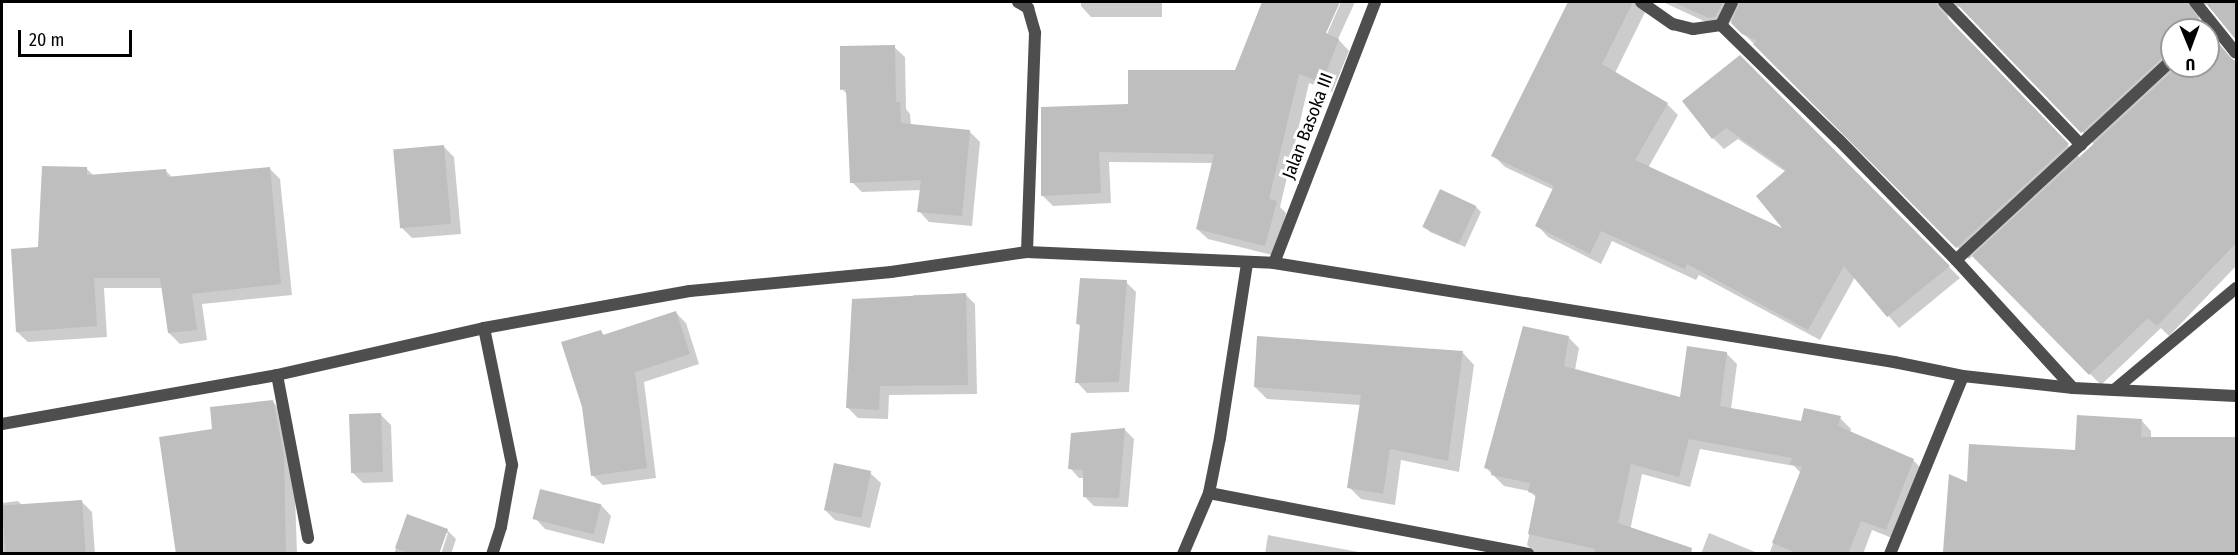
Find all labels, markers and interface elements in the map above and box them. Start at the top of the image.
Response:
scale bar [21,18,135,56]
north arrow [2160,18,2220,78]
text: 20 m [29,29,64,51]
text: U [2185,55,2195,74]
street label: Jalan Basoka III [1278,70,1338,182]

